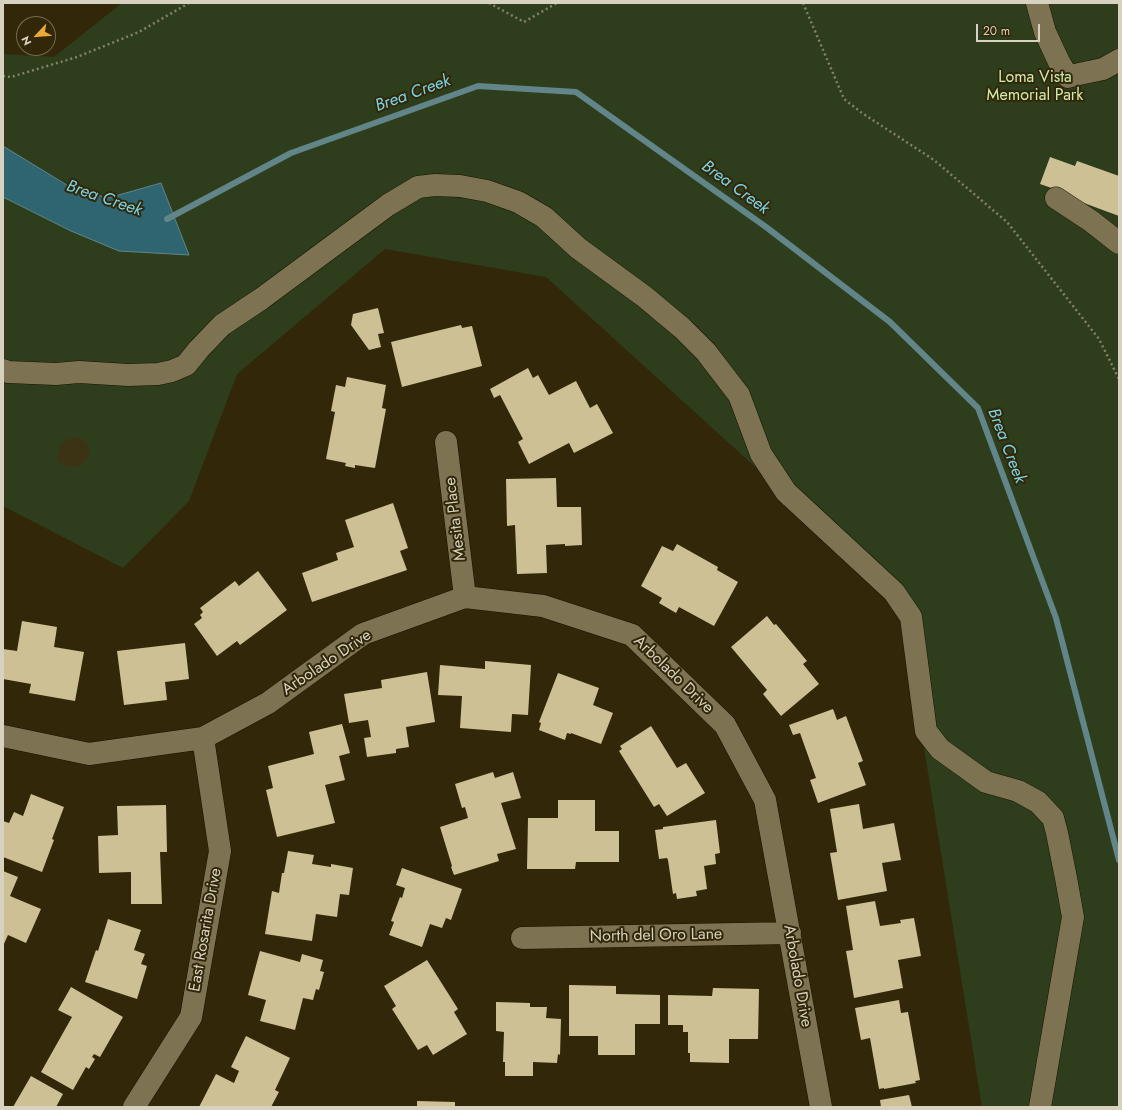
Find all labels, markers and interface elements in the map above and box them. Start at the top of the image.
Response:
north arrow [16,16,56,56]
scale bar [978,16,1042,42]
text: 20 m [983,22,1010,40]
text: N [17,33,35,48]
park label: Loma Vista Memorial Park [987,68,1083,106]
water label: Brea Creek [373,71,453,117]
water label: Brea Creek [697,157,773,219]
water label: Brea Creek [64,177,144,221]
water label: Brea Creek [982,406,1030,486]
street label: Mesita Place [441,476,471,562]
street label: Arbolado Drive [279,626,375,700]
street label: Arbolado Drive [629,632,717,718]
street label: East Rosarita Drive [186,867,226,993]
street label: Arbolado Drive [779,923,815,1029]
street label: North del Oro Lane [590,925,722,947]

